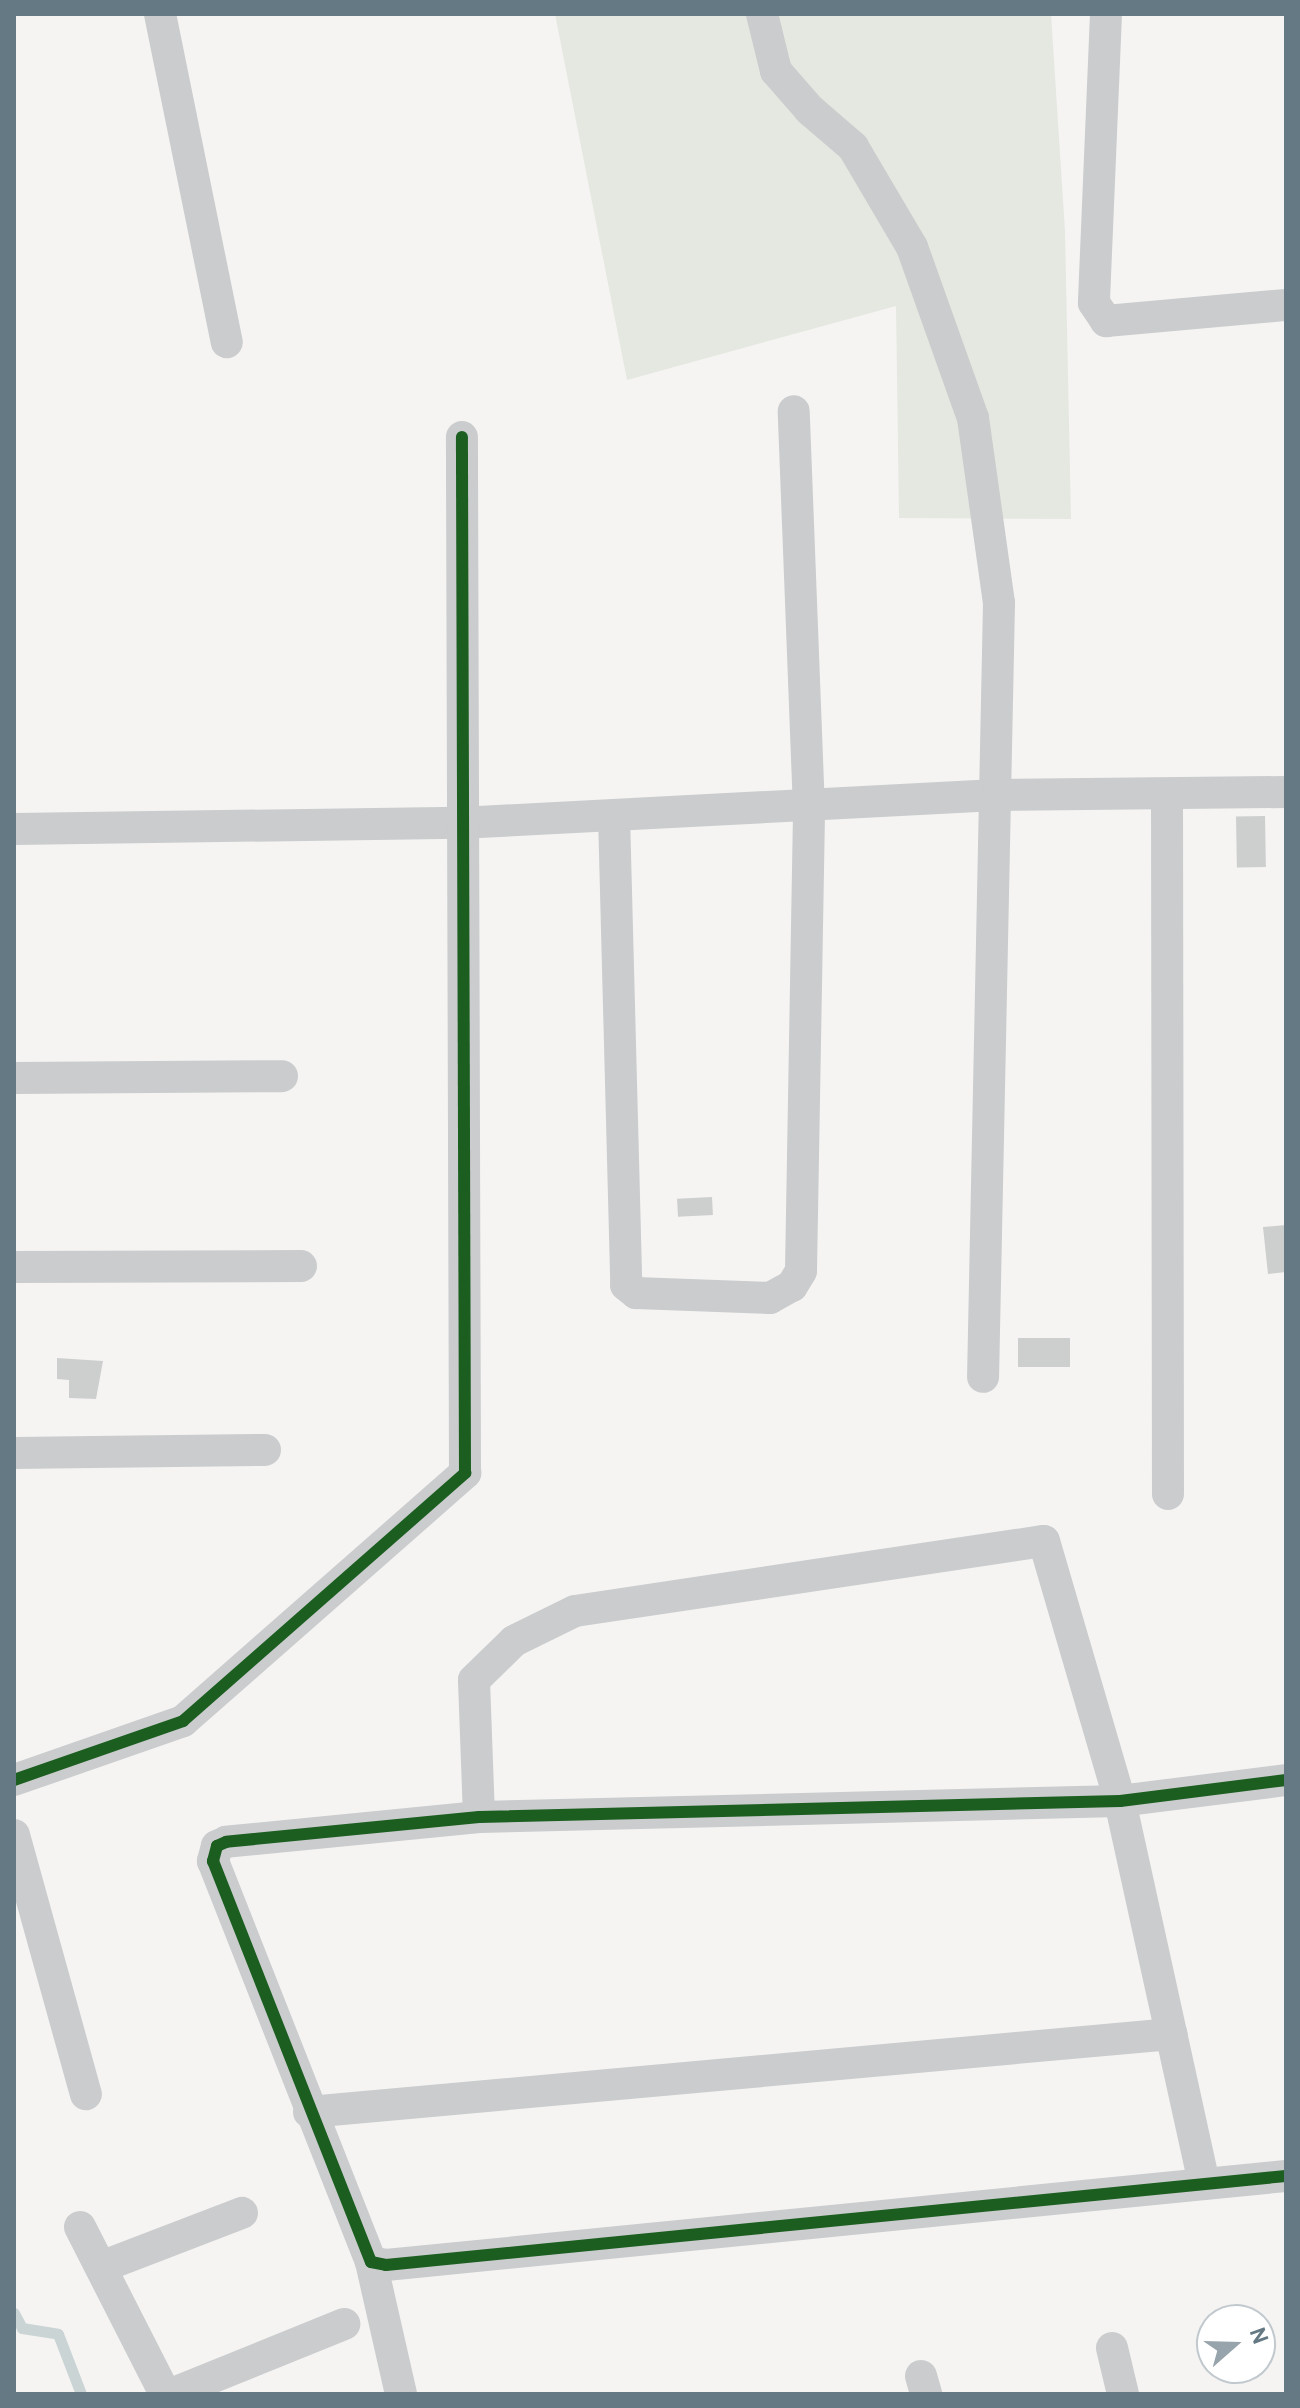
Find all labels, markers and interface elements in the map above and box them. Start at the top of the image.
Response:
north arrow [1196,2304,1276,2384]
text: N [1242,2324,1273,2348]

